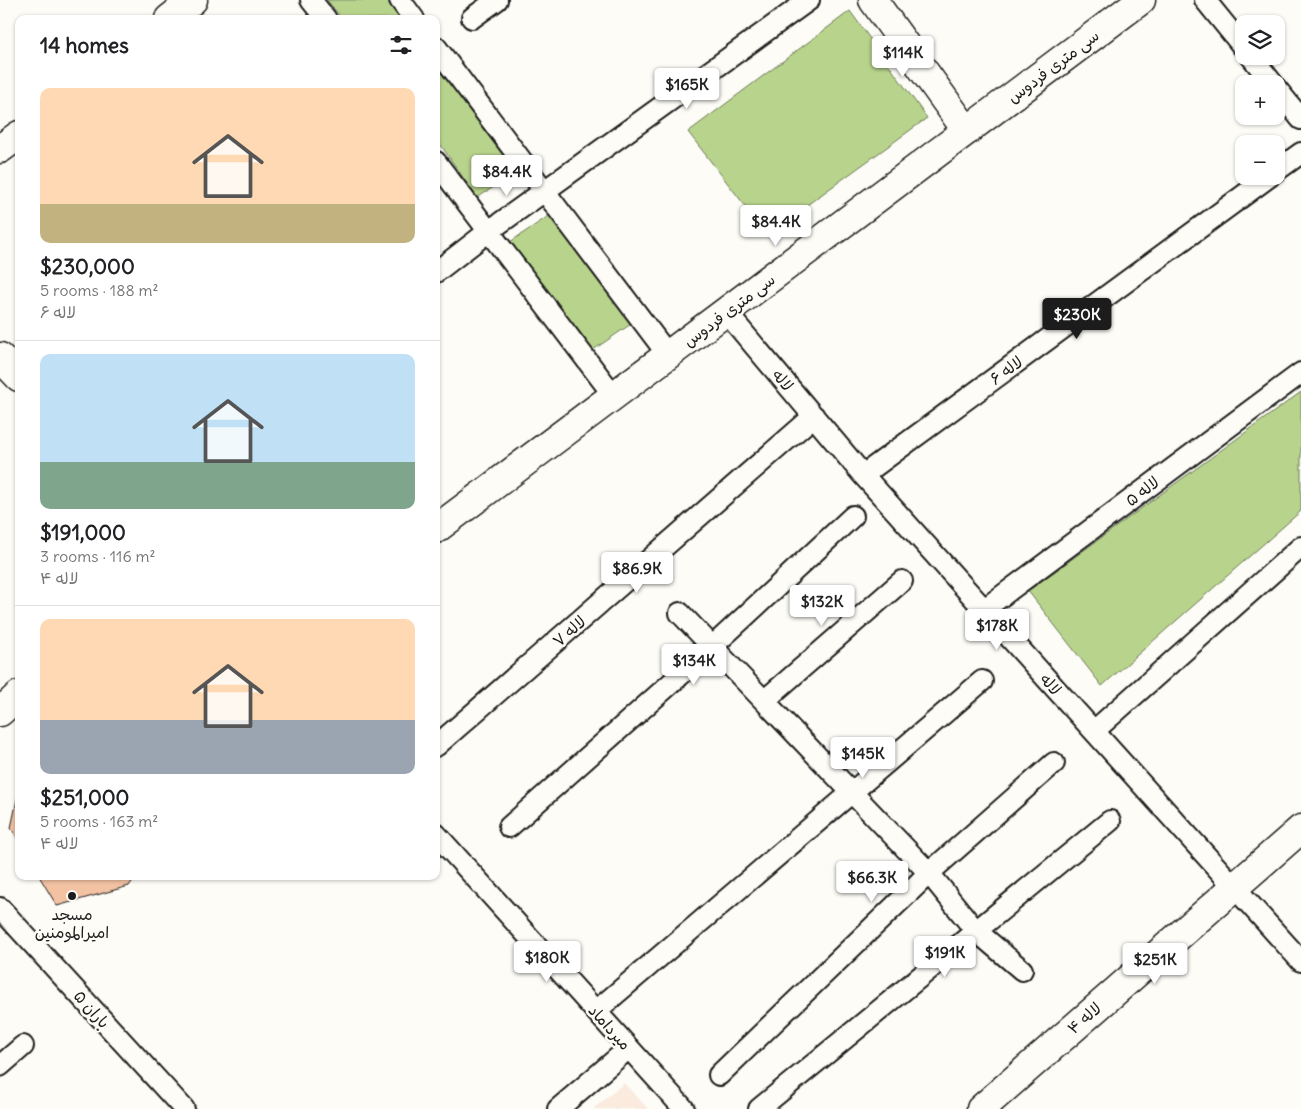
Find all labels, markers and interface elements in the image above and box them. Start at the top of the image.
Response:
map controls [1235,15,1285,185]
button: layers [1235,15,1285,65]
street label: سی متری فردوس [1003,25,1104,108]
icon: filters [387,31,415,59]
text: 14 homes [40,32,129,59]
pin: $114K [868,36,938,78]
text: $114K [883,42,923,62]
pin: $165K [652,68,722,110]
text: $165K [665,74,709,94]
button: + [1235,75,1285,125]
icon: home [183,121,273,211]
button: − [1235,135,1285,185]
pin: $84.4K [466,154,548,197]
text: $84.4K [482,161,532,181]
pin: $84.4K [735,204,817,247]
text: $84.4K [751,211,801,231]
text: $230,000 [40,253,135,280]
street label: سی متری فردوس [679,269,780,352]
text: 5 rooms · 188 m² [40,280,158,300]
pin: $230K [1042,298,1112,340]
text: لاله ۶ [40,302,76,322]
text: $230K [1053,304,1101,324]
street label: لاله ۶ [986,351,1026,389]
street label: لاله [768,365,798,395]
icon: home [183,386,273,476]
street label: لاله ۵ [1121,472,1163,510]
text: $191,000 [40,519,126,546]
text: 3 rooms · 116 m² [40,546,156,566]
pin: $86.9K [596,552,678,594]
text: $86.9K [612,558,662,578]
text: لاله ۴ [40,568,78,588]
pin: $132K [787,584,857,627]
text: $132K [801,591,843,611]
pin: $178K [962,608,1032,651]
street label: لاله ۷ [548,611,590,651]
text: $178K [976,615,1018,635]
pin: $134K [659,644,729,686]
text: $134K [672,650,716,670]
icon: home [183,651,273,741]
street label: لاله [1036,669,1066,699]
pin: $145K [828,736,898,779]
text: $145K [841,743,885,763]
text: $251,000 [40,784,129,811]
text: 5 rooms · 163 m² [40,811,158,831]
text: لاله ۴ [40,833,78,853]
pin: $66.3K [831,860,913,903]
text: $66.3K [847,867,897,887]
marker: مسجد امیرالمومنین [66,890,78,902]
place label: مسجد امیرالمومنین [35,904,109,943]
pin: $191K [910,936,980,978]
pin: $180K [512,940,582,983]
text: $191K [925,942,965,962]
pin: $251K [1120,942,1190,985]
text: $180K [525,947,569,967]
text: $251K [1133,949,1177,969]
street label: باران ۵ [70,986,114,1032]
street label: لاله ۴ [1063,998,1105,1038]
street label: میرداماد [584,1000,636,1054]

